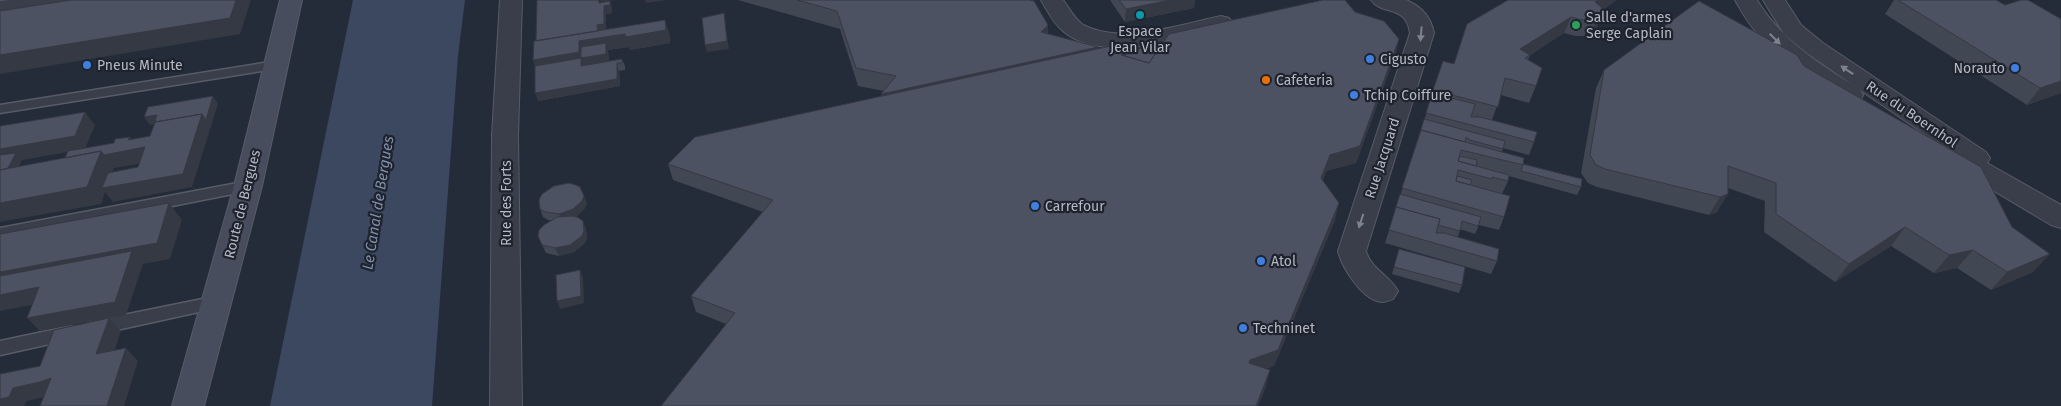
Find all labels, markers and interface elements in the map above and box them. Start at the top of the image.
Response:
marker: Espace Jean Vilar [1134,9,1146,21]
place label: Salle d'armes Serge Caplain [1586,9,1672,42]
marker: Salle d'armes Serge Caplain [1570,19,1582,31]
place label: Espace Jean Vilar [1110,23,1171,56]
one-way arrow [1416,26,1424,42]
one-way arrow [1768,33,1780,45]
place label: Cigusto [1380,51,1427,68]
marker: Cigusto [1364,53,1376,65]
place label: Pneus Minute [97,57,183,74]
marker: Pneus Minute [81,59,93,71]
place label: Norauto [1954,60,2005,77]
marker: Norauto [2009,62,2021,74]
one-way arrow [1840,65,1854,75]
place label: Cafeteria [1276,72,1333,89]
marker: Cafeteria [1260,74,1272,86]
street label: Rue du Boernhol [1863,78,1961,151]
place label: Tchip Coiffure [1364,87,1451,104]
marker: Tchip Coiffure [1348,89,1360,101]
street label: Rue Jacquard [1361,116,1403,201]
water label: Le Canal de Bergues [359,135,397,271]
street label: Route de Bergues [221,148,264,260]
street label: Rue des Forts [498,160,515,246]
place label: Carrefour [1045,198,1105,215]
marker: Carrefour [1029,200,1041,212]
one-way arrow [1357,214,1364,229]
place label: Atol [1271,253,1296,270]
marker: Atol [1255,255,1267,267]
place label: Techninet [1253,320,1316,337]
marker: Techninet [1237,322,1249,334]

